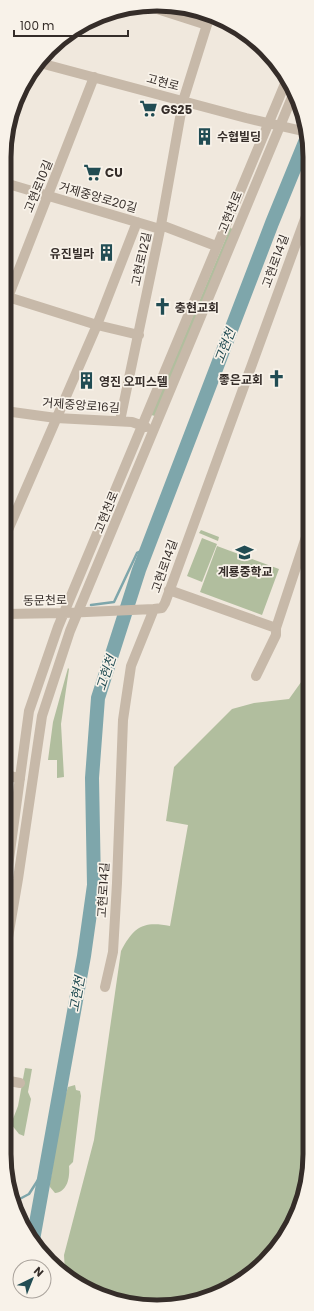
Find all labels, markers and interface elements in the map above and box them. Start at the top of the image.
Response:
scale bar [14,12,128,38]
text: 100 m [20,17,54,34]
street label: 고현로 [145,70,181,94]
supermarket icon: GS25 [138,99,158,119]
place label: GS25 [161,101,192,118]
building icon: 수협빌딩 [194,126,214,146]
place label: 수협빌딩 [217,128,261,145]
street label: 고현로10길 [20,157,56,215]
supermarket icon: CU [82,162,102,182]
place label: CU [105,164,123,181]
street label: 거제중앙로20길 [57,178,139,216]
street label: 고현천로 [214,188,246,236]
street label: 고현로12길 [127,230,155,288]
street label: 고현로14길 [258,232,292,290]
building icon: 유진빌라 [97,243,117,263]
place label: 유진빌라 [50,245,94,262]
church icon: 충현교회 [152,297,172,317]
place label: 충현교회 [175,299,219,316]
water label: 고현천 [210,325,241,366]
church icon: 좋은교회 [266,369,286,389]
building icon: 영진 오피스텔 [76,371,96,391]
place label: 좋은교회 [219,371,263,388]
place label: 영진 오피스텔 [99,373,168,390]
street label: 거제중앙로16길 [42,394,120,416]
street label: 고현천로 [90,488,122,536]
street label: 고현로14길 [147,537,181,595]
school or university icon: 계룡중학교 [235,542,255,562]
place label: 계룡중학교 [217,563,273,580]
street label: 동문천로 [23,591,67,609]
water label: 고현천 [91,652,121,693]
street label: 고현로14길 [93,862,113,918]
water label: 고현천 [65,974,90,1013]
north arrow [12,1259,52,1299]
text: N [30,1263,47,1280]

